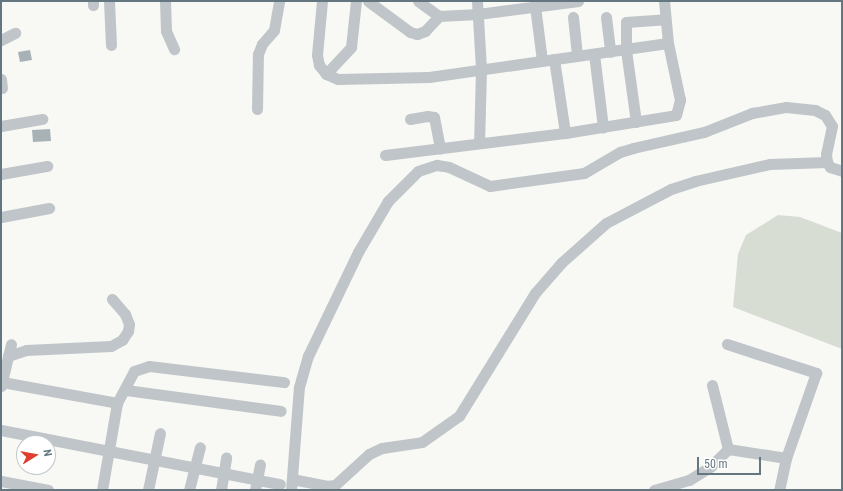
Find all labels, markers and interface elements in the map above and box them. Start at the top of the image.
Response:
north arrow [16,435,56,475]
text: N [40,448,54,457]
scale bar [699,449,763,475]
text: 50 m [704,457,728,471]

